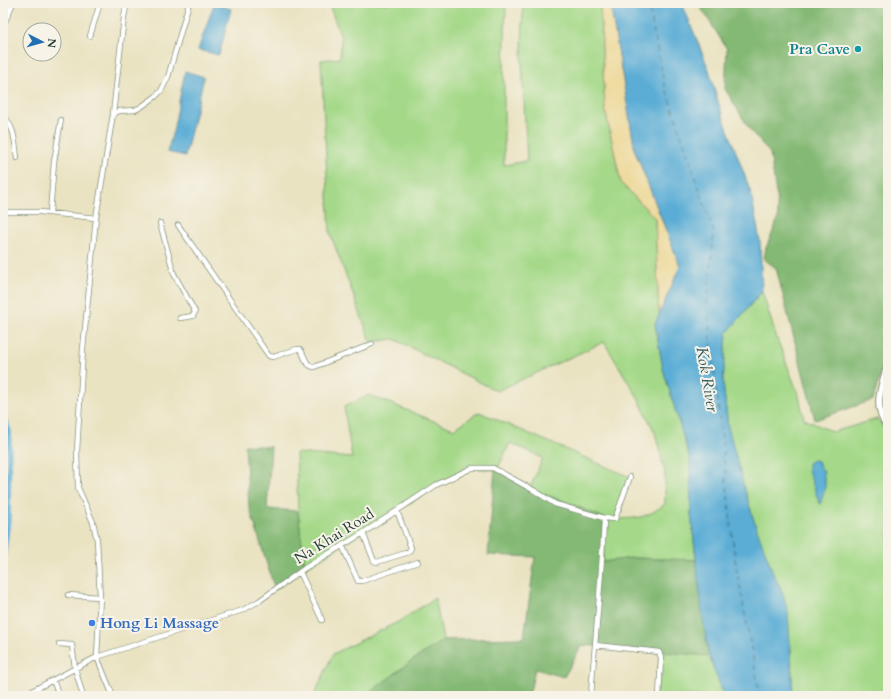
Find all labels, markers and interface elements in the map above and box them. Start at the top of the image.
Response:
north arrow [22,22,62,62]
text: N [43,37,59,49]
place label: Pra Cave [789,39,850,59]
marker: Pra Cave [853,44,863,54]
water label: Kok River [690,345,724,414]
street label: Na Khai Road [290,504,378,568]
place label: Hong Li Massage [100,613,219,633]
marker: Hong Li Massage [87,618,97,628]

